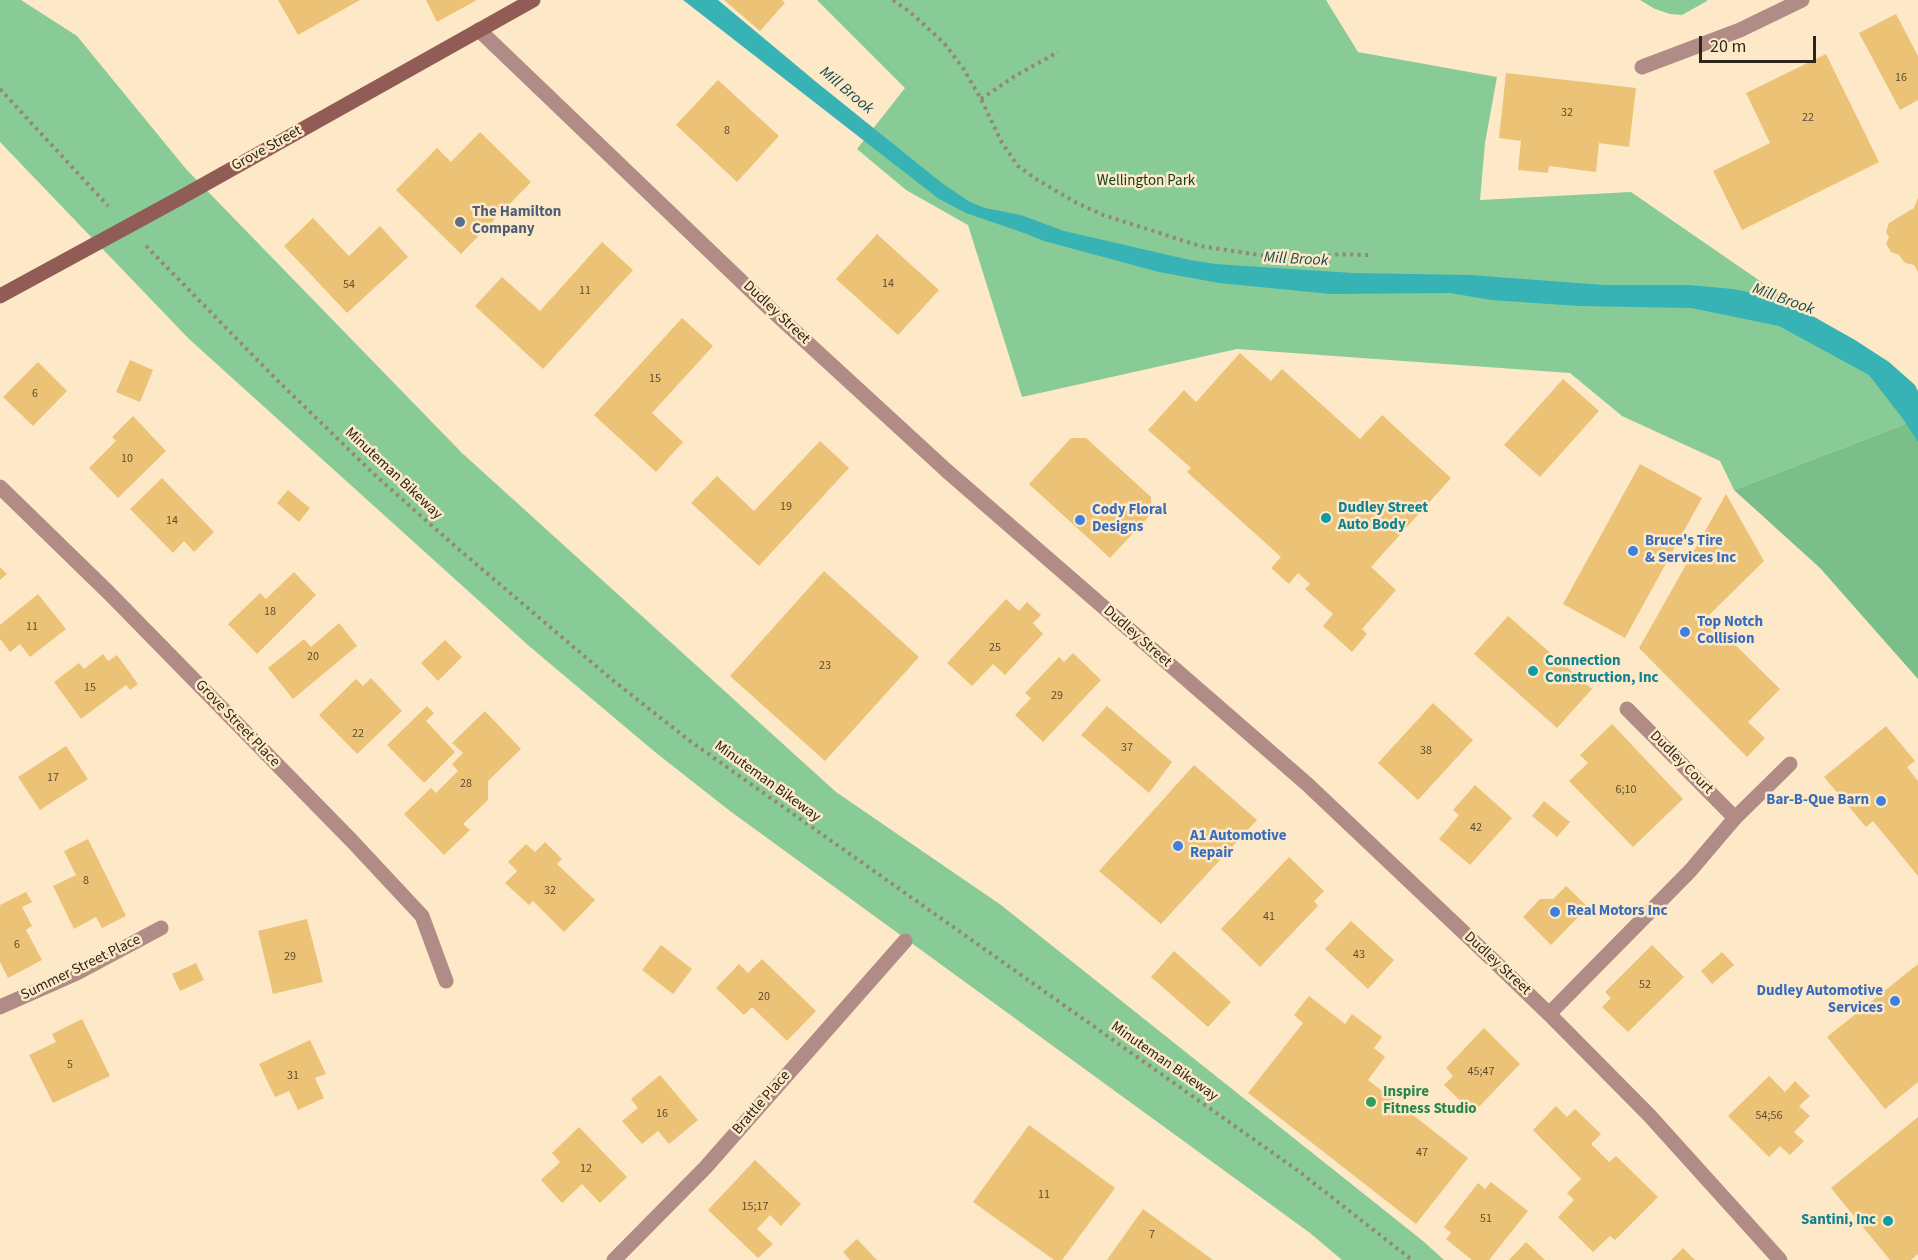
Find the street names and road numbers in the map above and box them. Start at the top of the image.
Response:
street label: Grove Street [229,122,305,176]
street label: Dudley Street [739,278,813,348]
street label: Minuteman Bikeway [340,424,446,524]
street label: Dudley Street [1099,602,1175,672]
street label: Grove Street Place [191,677,283,771]
street label: Dudley Court [1646,728,1716,798]
street label: Minuteman Bikeway [710,737,824,827]
street label: Dudley Street [1460,929,1534,999]
street label: Summer Street Place [18,931,144,1005]
street label: Minuteman Bikeway [1107,1018,1221,1106]
street label: Brattle Place [729,1067,795,1139]

